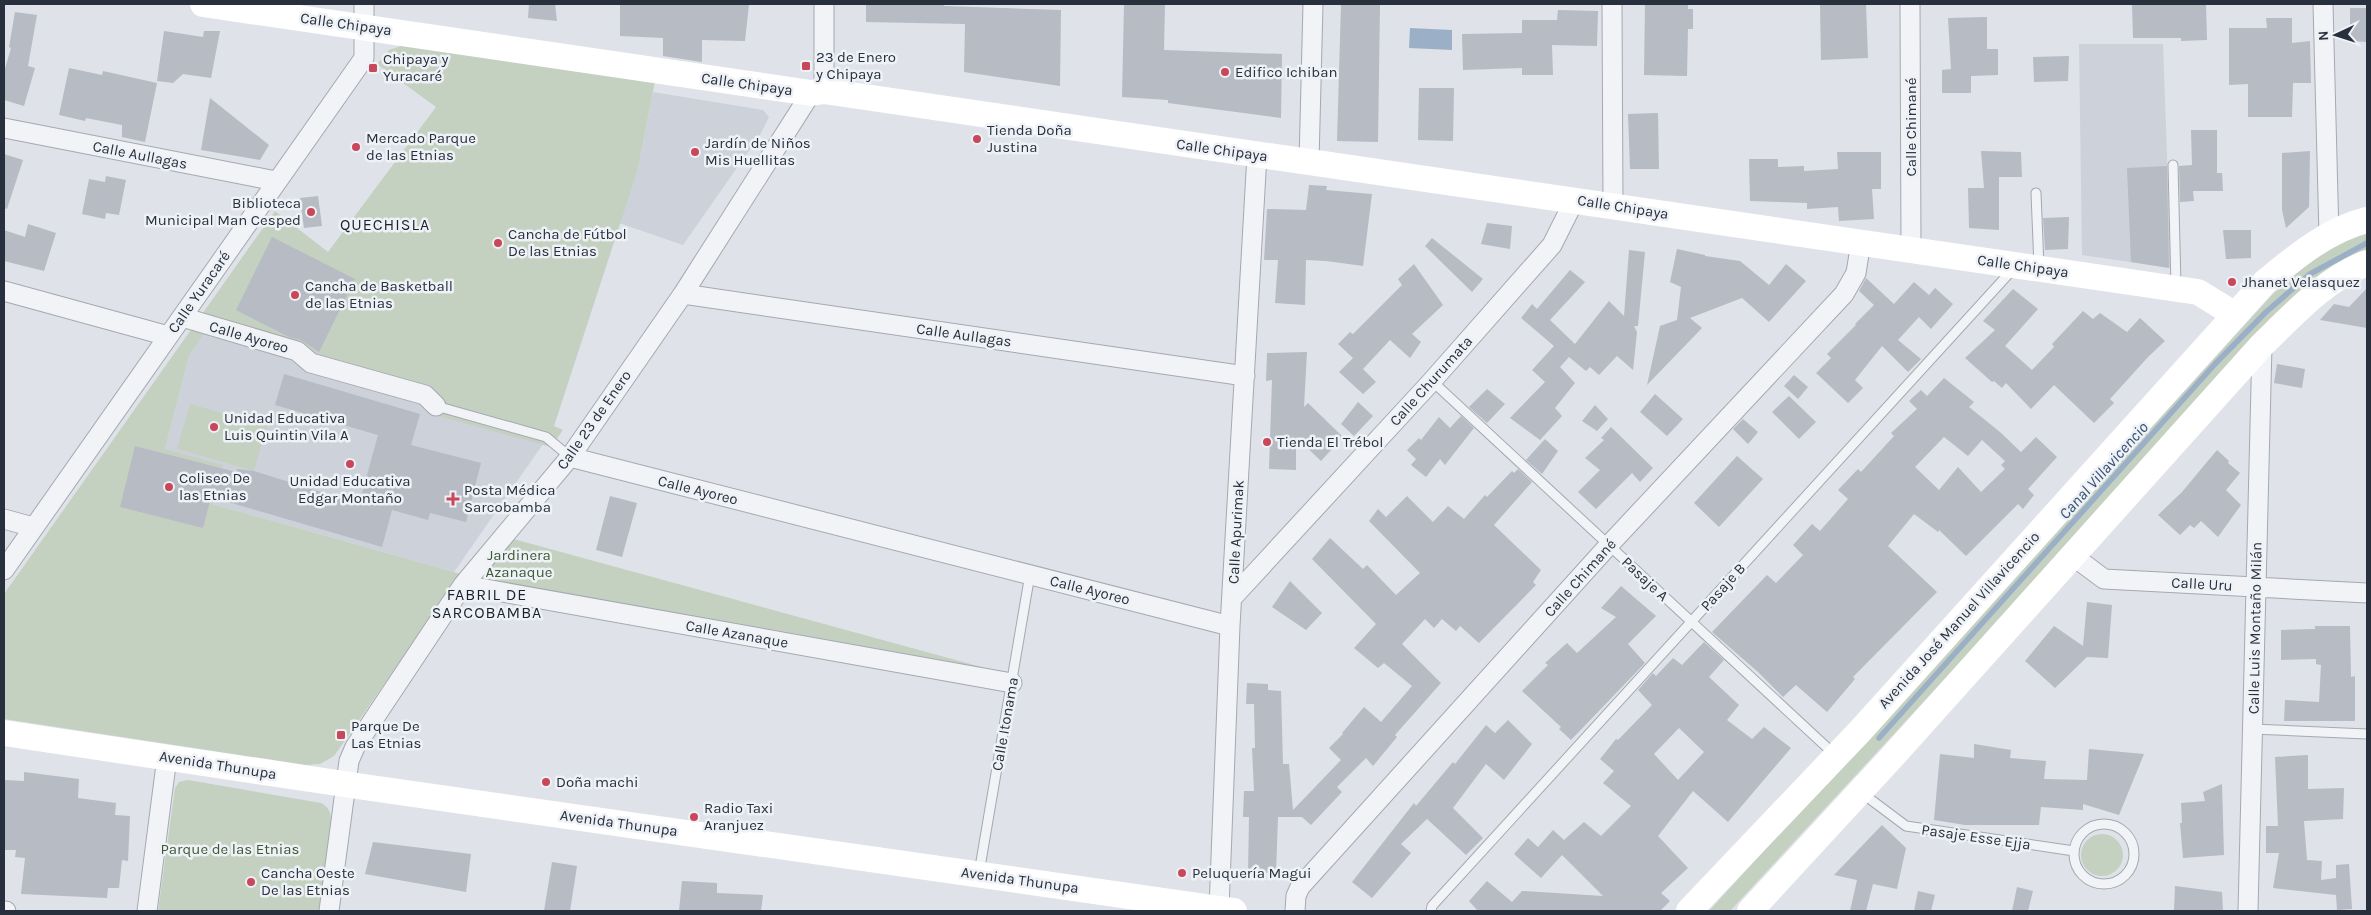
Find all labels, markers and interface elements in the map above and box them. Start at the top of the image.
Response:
street label: Calle Chipaya [299,9,393,39]
north arrow [2311,10,2361,60]
text: N [2315,30,2332,41]
place label: 23 de Enero y Chipaya [815,48,896,83]
place label: Chipaya y Yuracaré [383,50,449,85]
marker: 23 de Enero y Chipaya [800,60,812,72]
marker: Chipaya y Yuracaré [367,62,379,74]
place label: Edifico Ichiban [1235,63,1338,81]
marker: Edifico Ichiban [1219,66,1231,78]
street label: Calle Chipaya [700,69,794,99]
street label: Calle Chimané [1902,78,1920,176]
place label: Tienda Doña Justina [987,121,1072,156]
place label: Mercado Parque de las Etnias [366,129,476,164]
marker: Tienda Doña Justina [971,133,983,145]
place label: Jardín de Niños Mis Huellitas [705,134,811,169]
street label: Calle Chipaya [1175,135,1269,165]
street label: Calle Aullagas [91,137,189,173]
marker: Mercado Parque de las Etnias [350,141,362,153]
marker: Jardín de Niños Mis Huellitas [689,146,701,158]
street label: Calle Chipaya [1576,191,1670,223]
place label: Biblioteca Municipal Man Cesped [145,194,301,229]
marker: Biblioteca Municipal Man Cesped [305,206,317,218]
district label: QUECHISLA [340,215,430,234]
place label: Cancha de Fútbol De las Etnias [508,225,627,260]
marker: Cancha de Fútbol De las Etnias [492,237,504,249]
street label: Calle Yuracaré [164,247,234,337]
street label: Calle Chipaya [1976,251,2070,281]
place label: Jhanet Velasquez [2242,273,2360,291]
marker: Jhanet Velasquez [2226,276,2238,288]
place label: Cancha de Basketball de las Etnias [305,277,453,312]
marker: Cancha de Basketball de las Etnias [289,289,301,301]
street label: Calle Ayoreo [207,317,291,357]
street label: Calle Aullagas [915,319,1013,351]
street label: Calle Churumata [1386,332,1476,430]
street label: Calle 23 de Enero [553,367,635,473]
place label: Unidad Educativa Luis Quintin Vila A [224,409,349,444]
water label: Canal Villavicencio [2055,418,2152,523]
marker: Unidad Educativa Luis Quintin Vila A [208,421,220,433]
place label: Tienda El Trébol [1277,433,1383,451]
marker: Tienda El Trébol [1261,436,1273,448]
marker: Unidad Educativa Edgar Montaño [344,458,356,470]
place label: Coliseo De las Etnias [179,469,250,504]
street label: Calle Ayoreo [656,471,740,509]
place label: Unidad Educativa Edgar Montaño [289,472,411,507]
street label: Calle Apurimak [1224,479,1248,585]
marker: Coliseo De las Etnias [163,481,175,493]
place label: Posta Médica Sarcobamba [464,481,556,516]
marker: Posta Médica Sarcobamba [446,492,460,506]
street label: Avenida José Manuel Villavicencio [1875,528,2043,712]
street label: Calle Chimané [1540,535,1620,621]
street label: Calle Luis Montaño Milán [2244,542,2266,714]
park label: Jardinera Azanaque [486,546,552,581]
street label: Pasaje A [1618,553,1672,605]
street label: Pasaje B [1697,559,1749,615]
street label: Calle Ayoreo [1048,571,1132,609]
street label: Calle Uru [2171,573,2233,595]
district label: FABRIL DE SARCOBAMBA [432,585,542,622]
street label: Calle Azanaque [684,616,790,652]
street label: Calle Itonama [988,676,1022,772]
place label: Parque De Las Etnias [351,717,421,752]
marker: Parque De Las Etnias [335,729,347,741]
street label: Avenida Thunupa [158,747,278,783]
place label: Doña machi [556,773,639,791]
marker: Doña machi [540,776,552,788]
place label: Radio Taxi Aranjuez [704,799,773,834]
street label: Avenida Thunupa [559,806,679,840]
marker: Radio Taxi Aranjuez [688,811,700,823]
street label: Pasaje Esse Ejja [1920,820,2032,854]
park label: Parque de las Etnias [161,840,299,858]
street label: Avenida Thunupa [960,863,1080,897]
place label: Cancha Oeste De las Etnias [261,864,355,899]
place label: Peluquería Magui [1192,864,1312,882]
marker: Peluquería Magui [1176,867,1188,879]
marker: Cancha Oeste De las Etnias [245,876,257,888]

